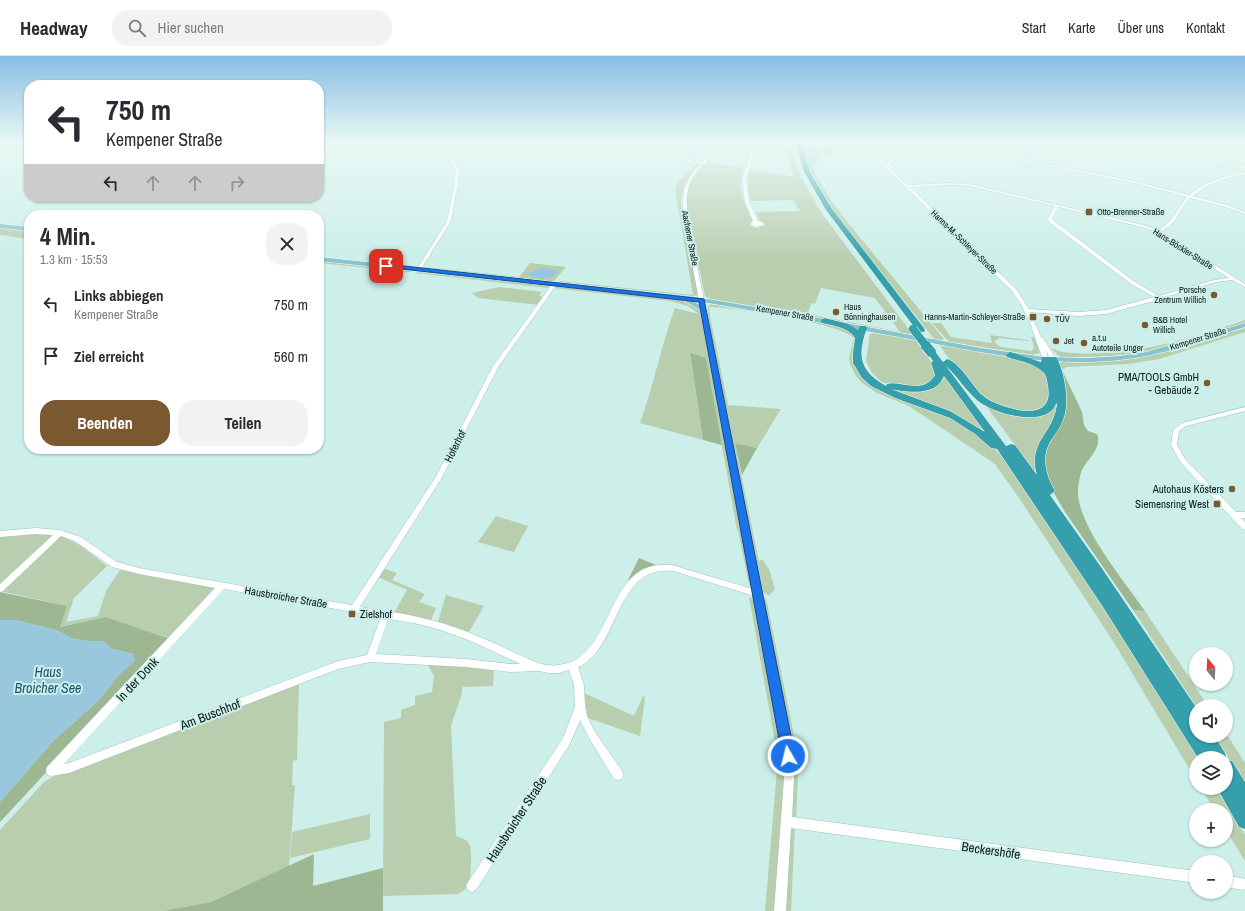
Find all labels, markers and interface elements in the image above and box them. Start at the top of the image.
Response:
search box [112,10,392,46]
text: Headway [20,15,88,41]
icon: search [126,17,148,39]
text: Hier suchen [158,17,224,38]
text: Start [1022,19,1046,37]
text: Karte [1068,19,1095,37]
text: Über uns [1117,19,1164,37]
text: Kontakt [1186,19,1225,37]
text: 750 m [106,91,171,129]
icon: left [40,96,92,148]
text: Kempener Straße [106,127,223,152]
icon: left [100,172,122,194]
icon: ahead [142,172,164,194]
icon: ahead [184,172,206,194]
icon: right [226,172,248,194]
place label: Otto-Brenner-Straße [1097,206,1164,218]
street label: Hanns-M.-Schleyer-Straße [928,207,1000,277]
marker: Otto-Brenner-Straße [1084,207,1094,217]
street label: Aachener Straße [679,208,701,267]
text: 4 Min. [40,220,96,252]
button: close [266,223,308,265]
street label: Hans-Böckler-Straße [1151,226,1215,272]
pin [369,249,403,283]
text: 1.3 km · 15:53 [40,251,108,268]
icon: arrive [375,255,397,277]
place label: Porsche Zentrum Willich [1154,284,1206,306]
text: Links abbiegen [74,285,164,306]
marker: Porsche Zentrum Willich [1209,290,1219,300]
icon: left [40,293,62,315]
text: 750 m [274,294,308,315]
place label: Haus Bönninghausen [844,301,896,323]
street label: Kempener Straße [755,302,815,324]
text: Kempener Straße [74,306,158,323]
marker: Haus Bönninghausen [831,307,841,317]
place label: Hanns-Martin-Schleyer-Straße [925,311,1025,323]
marker: Hanns-Martin-Schleyer-Straße [1028,312,1038,322]
place label: TÜV [1055,313,1070,325]
marker: TÜV [1042,314,1052,324]
place label: B&B Hotel Willich [1153,314,1187,336]
marker: B&B Hotel Willich [1140,320,1150,330]
street label: Kempener Straße [1168,325,1228,353]
place label: a.t.u Autoteile Unger [1091,332,1144,354]
place label: Jet [1064,335,1074,347]
marker: Jet [1051,336,1061,346]
marker: a.t.u Autoteile Unger [1079,338,1089,348]
icon: arrive [40,345,62,367]
text: Ziel erreicht [74,346,144,367]
text: 560 m [274,346,308,367]
place label: PMA/TOOLS GmbH - Gebäude 2 [1118,370,1199,397]
marker: PMA/TOOLS GmbH - Gebäude 2 [1202,378,1212,388]
button: Beenden [40,400,170,446]
button: Teilen [178,400,308,446]
street label: Hoferhof [441,427,469,465]
place label: Autohaus Kösters [1152,482,1224,496]
marker: Autohaus Kösters [1227,484,1237,494]
place label: Siemensring West [1135,497,1209,511]
marker: Siemensring West [1212,499,1222,509]
street label: Hausbroicher Straße [244,583,328,611]
place label: Zielshof [360,607,393,621]
marker: Zielshof [347,609,357,619]
north arrow [1189,647,1233,691]
map controls [1189,647,1233,899]
street label: In der Donk [112,653,163,705]
water label: Haus Broicher See [14,663,82,697]
street label: Am Buschhof [177,695,243,734]
button: sound [1189,699,1233,743]
position arrow [767,735,809,777]
button: layers [1189,751,1233,795]
street label: Hausbroicher Straße [482,773,551,865]
button: + [1189,803,1233,847]
street label: Beckershöfe [960,838,1022,863]
button: − [1189,855,1233,899]

